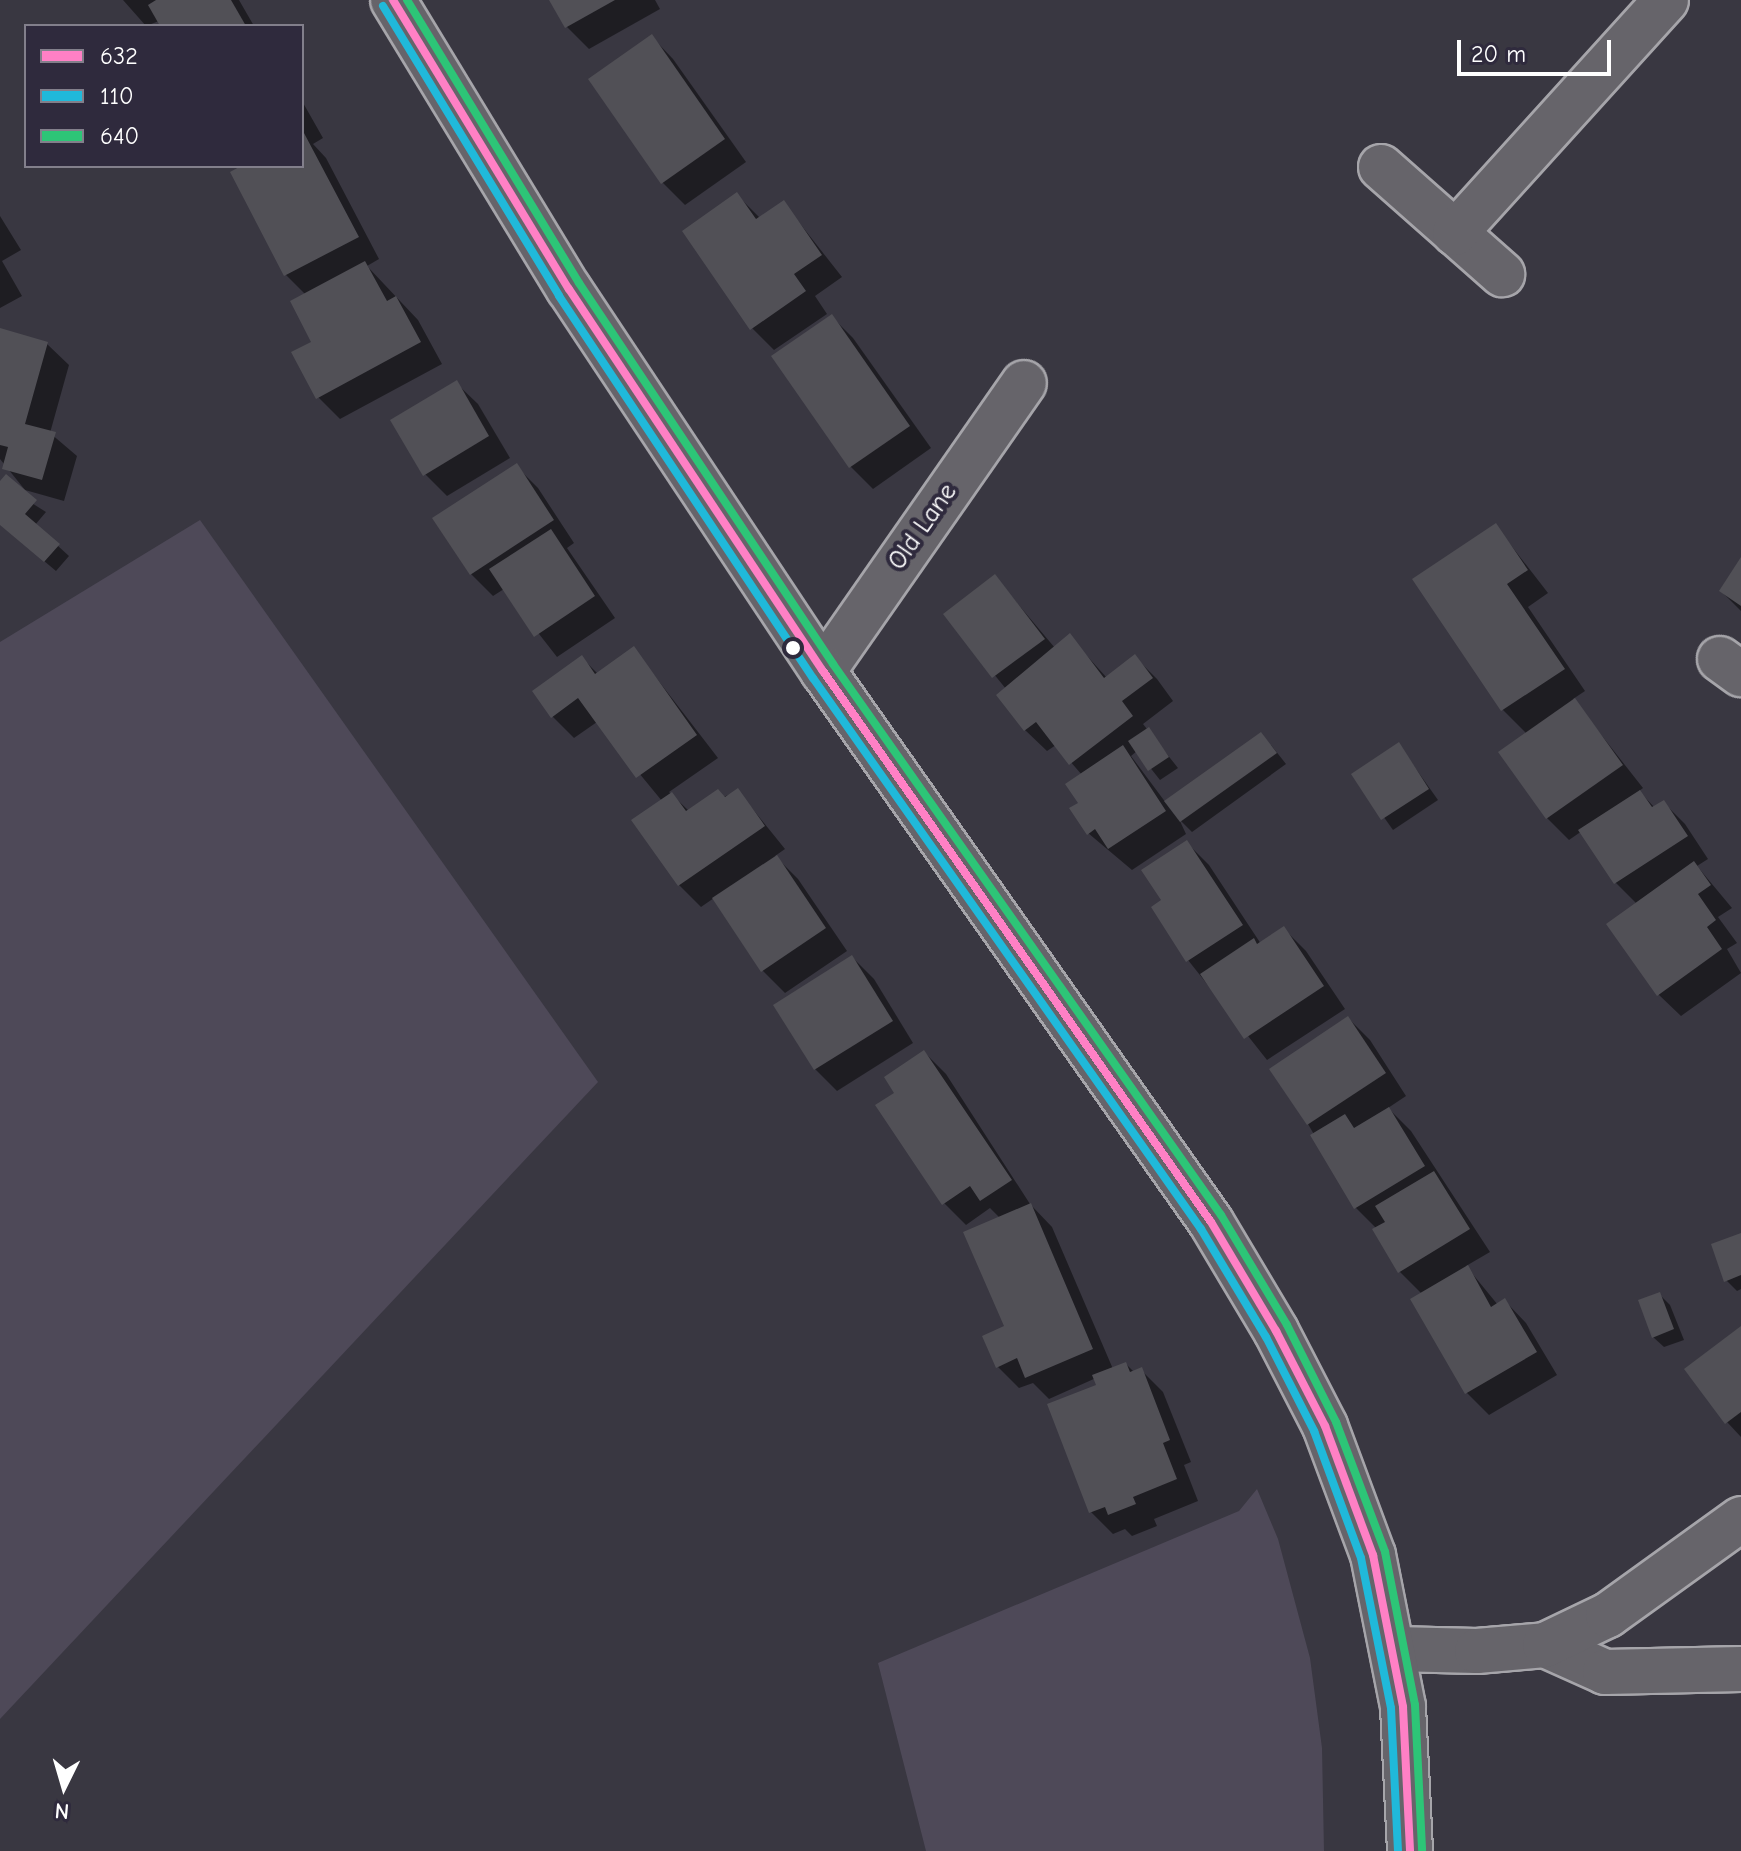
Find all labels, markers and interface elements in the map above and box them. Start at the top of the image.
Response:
legend [24,24,304,168]
scale bar [1461,24,1615,74]
text: 20 m [1471,40,1526,68]
text: 632 [100,42,138,70]
text: 110 [100,82,134,110]
text: 640 [100,122,139,150]
street label: Old Lane [882,478,964,576]
unlabelled marker [785,640,801,656]
north arrow [24,1747,104,1827]
text: N [54,1797,70,1824]

